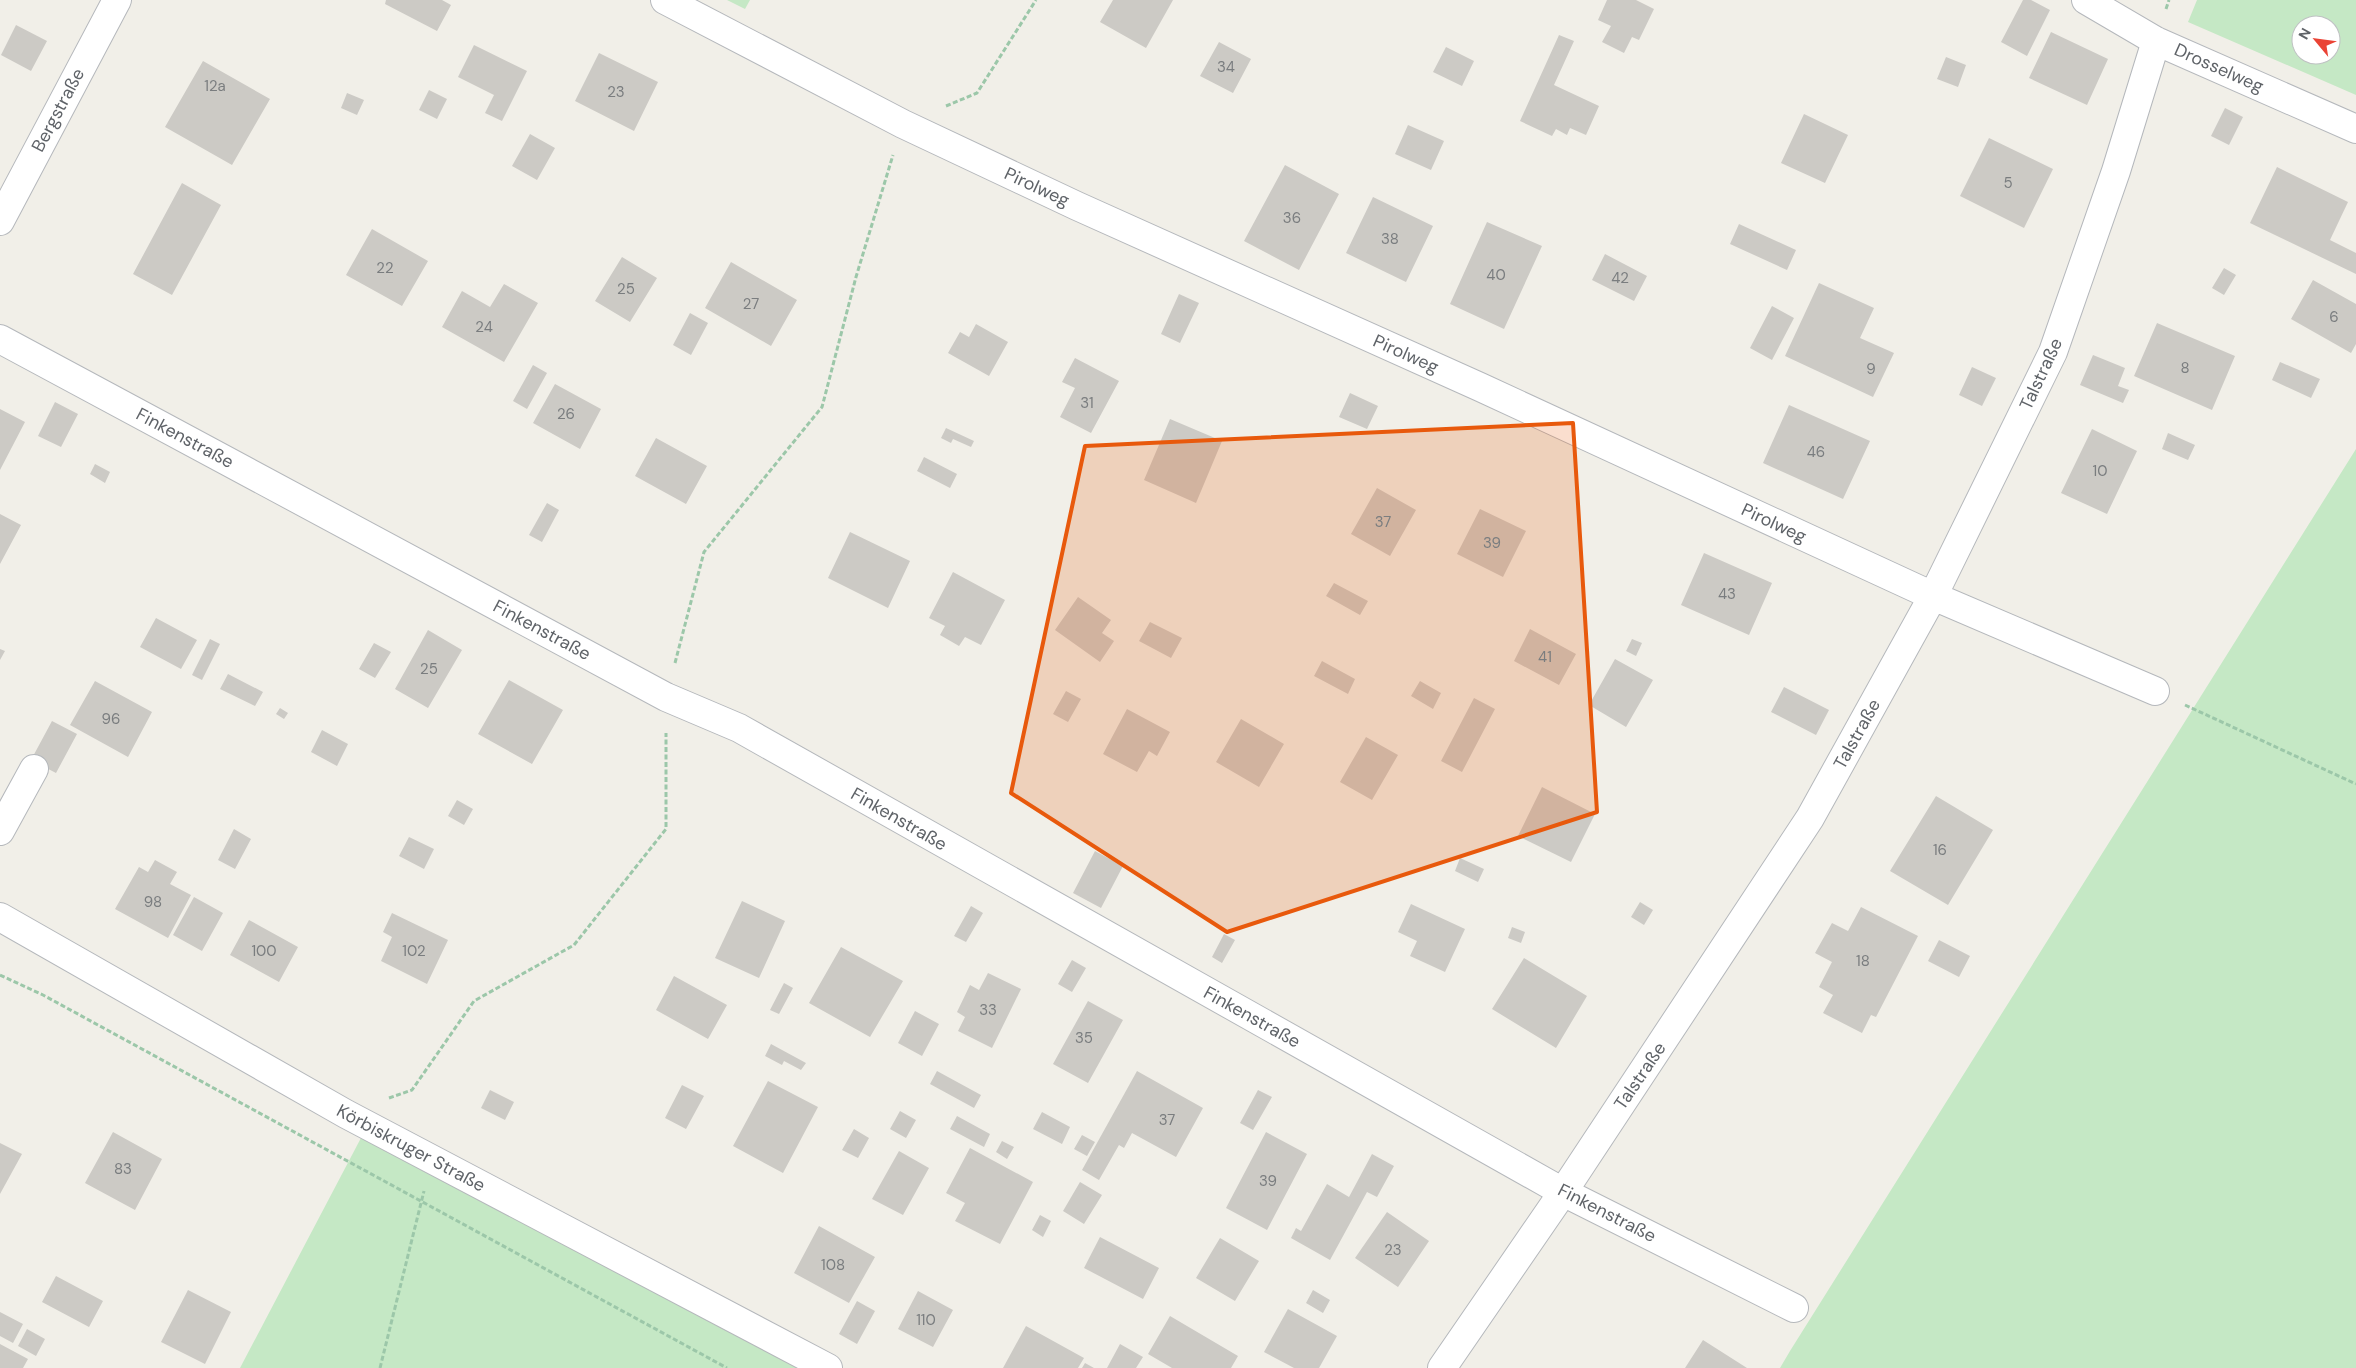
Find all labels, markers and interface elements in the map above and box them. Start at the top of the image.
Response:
north arrow [2291,15,2341,65]
text: N [2294,25,2315,43]
street label: Drosselweg [2171,38,2267,98]
house number: 34 [1217,57,1235,77]
street label: Bergstraße [26,64,90,156]
house number: 12a [204,76,226,96]
house number: 23 [607,82,625,102]
street label: Pirolweg [1000,161,1074,213]
house number: 5 [2003,173,2013,193]
house number: 36 [1283,208,1301,228]
house number: 38 [1381,229,1399,249]
house number: 22 [376,258,394,278]
house number: 40 [1486,265,1506,285]
house number: 42 [1611,268,1629,288]
house number: 25 [617,279,635,299]
house number: 27 [743,294,759,314]
house number: 6 [2329,307,2339,327]
house number: 24 [475,317,493,337]
street label: Pirolweg [1369,329,1443,379]
street label: Talstraße [2014,334,2068,414]
house number: 8 [2180,358,2190,378]
house number: 9 [1866,359,1876,379]
house number: 31 [1080,393,1094,413]
street label: Finkenstraße [132,402,238,474]
house number: 26 [557,404,575,424]
house number: 46 [1807,442,1825,462]
house number: 10 [2093,461,2107,481]
street label: Pirolweg [1737,497,1811,549]
house number: 37 [1375,512,1391,532]
house number: 39 [1483,533,1501,553]
house number: 43 [1718,584,1736,604]
street label: Finkenstraße [489,594,595,666]
house number: 41 [1538,647,1552,667]
house number: 25 [420,659,438,679]
street label: Talstraße [1828,695,1886,773]
house number: 96 [102,709,120,729]
street label: Finkenstraße [847,782,951,856]
house number: 16 [1933,840,1947,860]
house number: 98 [144,892,162,912]
house number: 100 [251,941,277,961]
house number: 102 [402,941,426,961]
house number: 18 [1856,951,1870,971]
street label: Finkenstraße [1199,980,1305,1054]
house number: 33 [979,1000,997,1020]
house number: 35 [1075,1028,1093,1048]
street label: Talstraße [1609,1038,1671,1114]
street label: Körbiskruger Straße [332,1099,490,1197]
house number: 37 [1159,1110,1175,1130]
house number: 83 [114,1159,132,1179]
house number: 39 [1259,1171,1277,1191]
street label: Finkenstraße [1554,1178,1660,1248]
house number: 23 [1384,1240,1402,1260]
house number: 108 [821,1255,845,1275]
house number: 110 [916,1310,936,1330]

